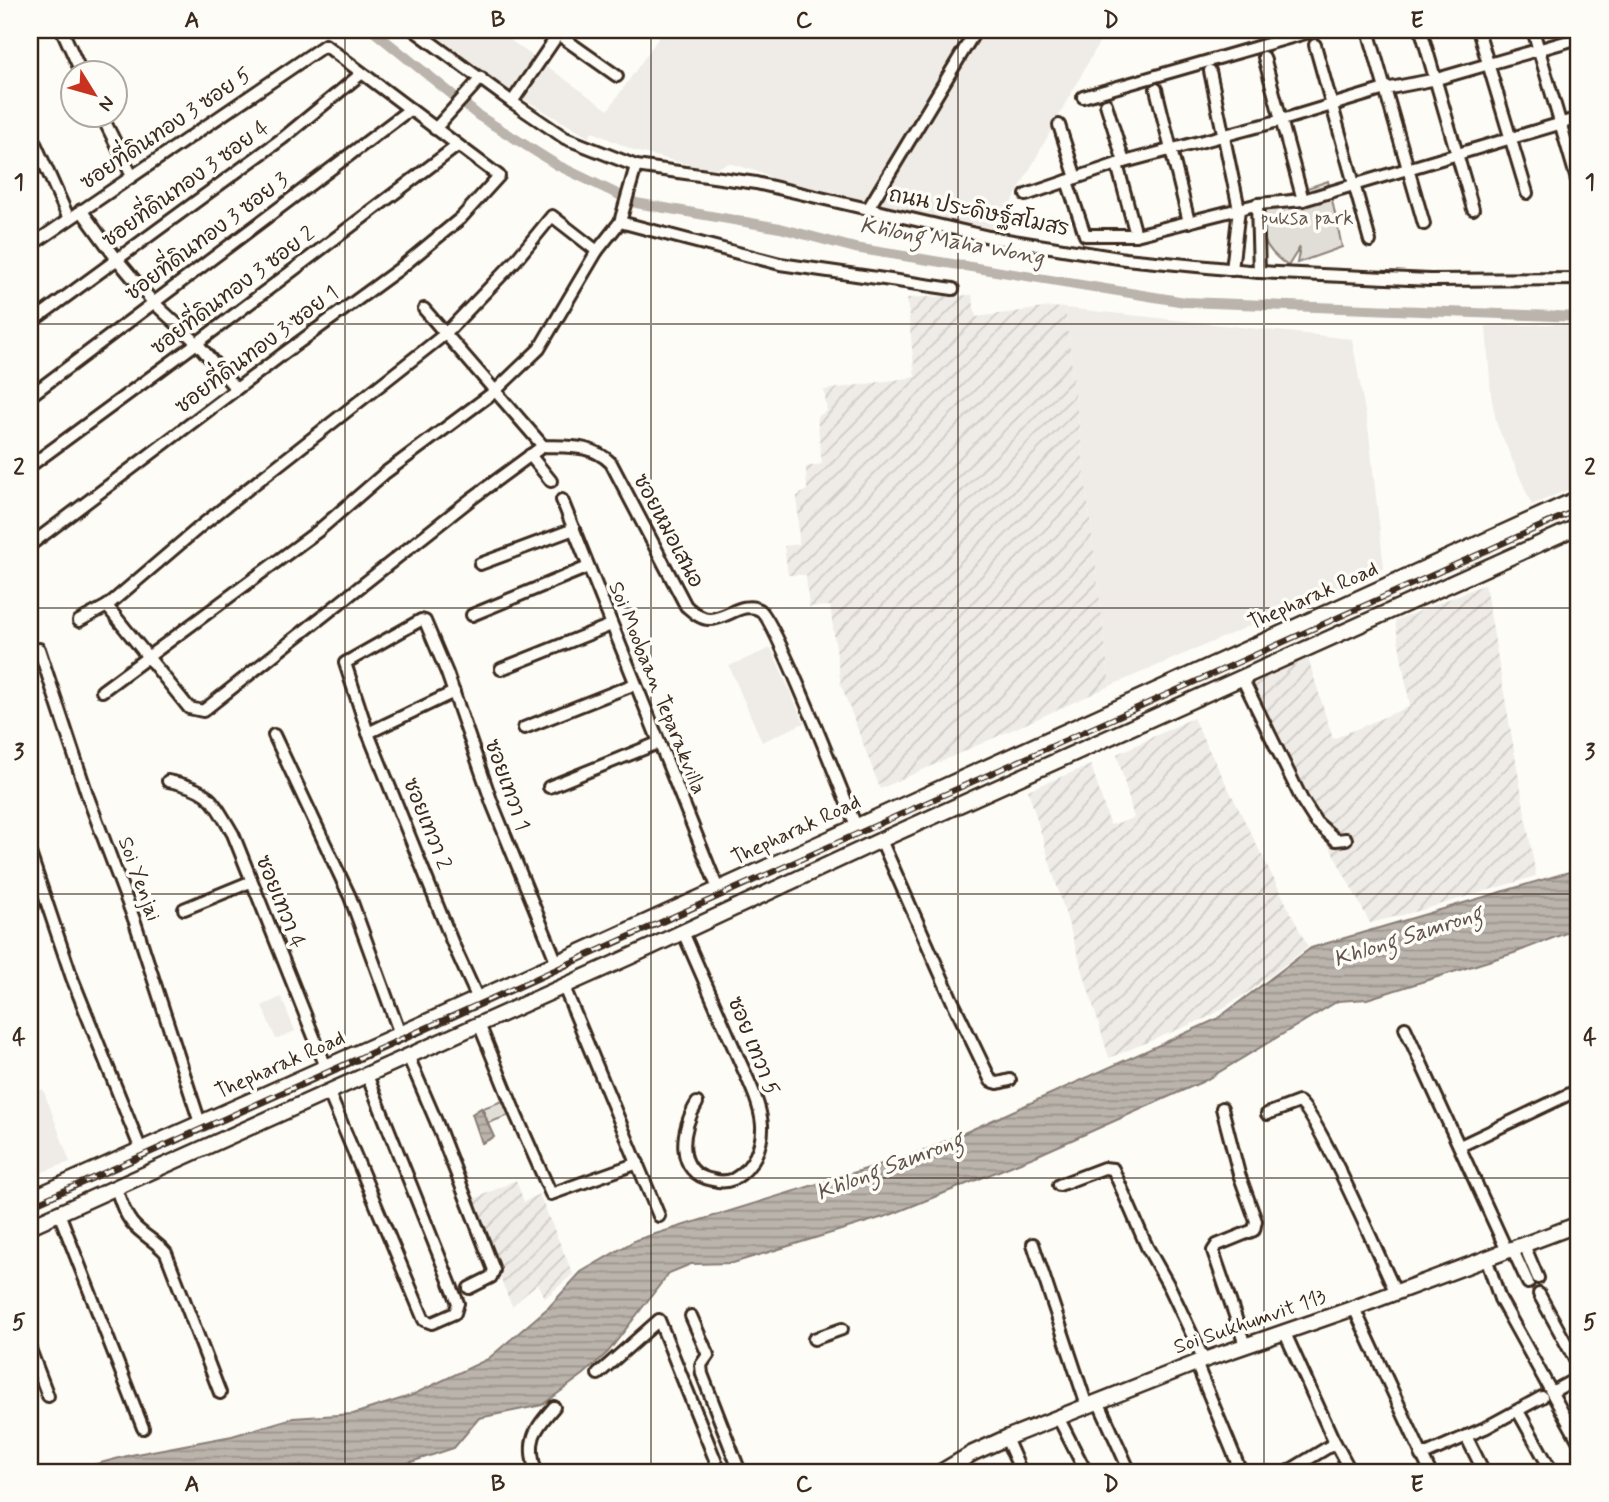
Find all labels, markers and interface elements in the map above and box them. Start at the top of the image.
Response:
text: A [184,6,200,36]
text: B [491,6,506,36]
text: C [796,6,813,36]
text: D [1103,6,1119,36]
text: E [1410,6,1424,36]
street label: ซอยที่ดินทอง 3 ซอย 5 [72,57,257,197]
north arrow [60,60,130,130]
text: N [93,91,120,116]
street label: ซอยที่ดินทอง 3 ซอย 4 [94,110,275,254]
street label: ซอยที่ดินทอง 3 ซอย 3 [117,162,295,308]
text: 1 [14,168,24,198]
text: 1 [1585,168,1595,198]
street label: ถนน ประดิษฐ์สโมสร [887,181,1071,243]
park label: puksa park [1260,204,1354,232]
water label: Khlong Maha Wong [857,211,1048,275]
street label: ซอยที่ดินทอง 3 ซอย 2 [142,216,321,362]
street label: ซอยที่ดินทอง 3 ซอย 1 [167,275,344,421]
text: 2 [13,453,25,483]
text: 2 [1584,453,1596,483]
street label: ซอยหมอเสนอ [626,469,710,593]
street label: Thepharak Road [1244,555,1382,637]
street label: Soi Moobaan Teparakvilla [601,577,713,799]
street label: ซอยเทวา 1 [478,735,536,835]
text: 3 [14,738,25,768]
text: 3 [1585,738,1596,768]
street label: ซอยเทวา 2 [396,774,458,874]
street label: Thepharak Road [727,788,865,872]
street label: Soi Yenjai [111,833,167,925]
street label: ซอยเทวา 4 [249,851,311,953]
water label: Khlong Samrong [1330,898,1489,977]
street label: ซอย เทวา 5 [720,992,786,1100]
text: 4 [12,1023,26,1053]
text: 4 [1583,1023,1597,1053]
street label: Thepharak Road [211,1024,349,1106]
water label: Khlong Samrong [812,1124,970,1211]
street label: Soi Sukhumvit 113 [1170,1283,1330,1361]
text: 5 [12,1308,26,1338]
text: 5 [1583,1308,1597,1338]
text: A [184,1470,200,1500]
text: B [491,1470,506,1500]
text: C [796,1470,813,1500]
text: D [1103,1470,1119,1500]
text: E [1410,1470,1424,1500]

